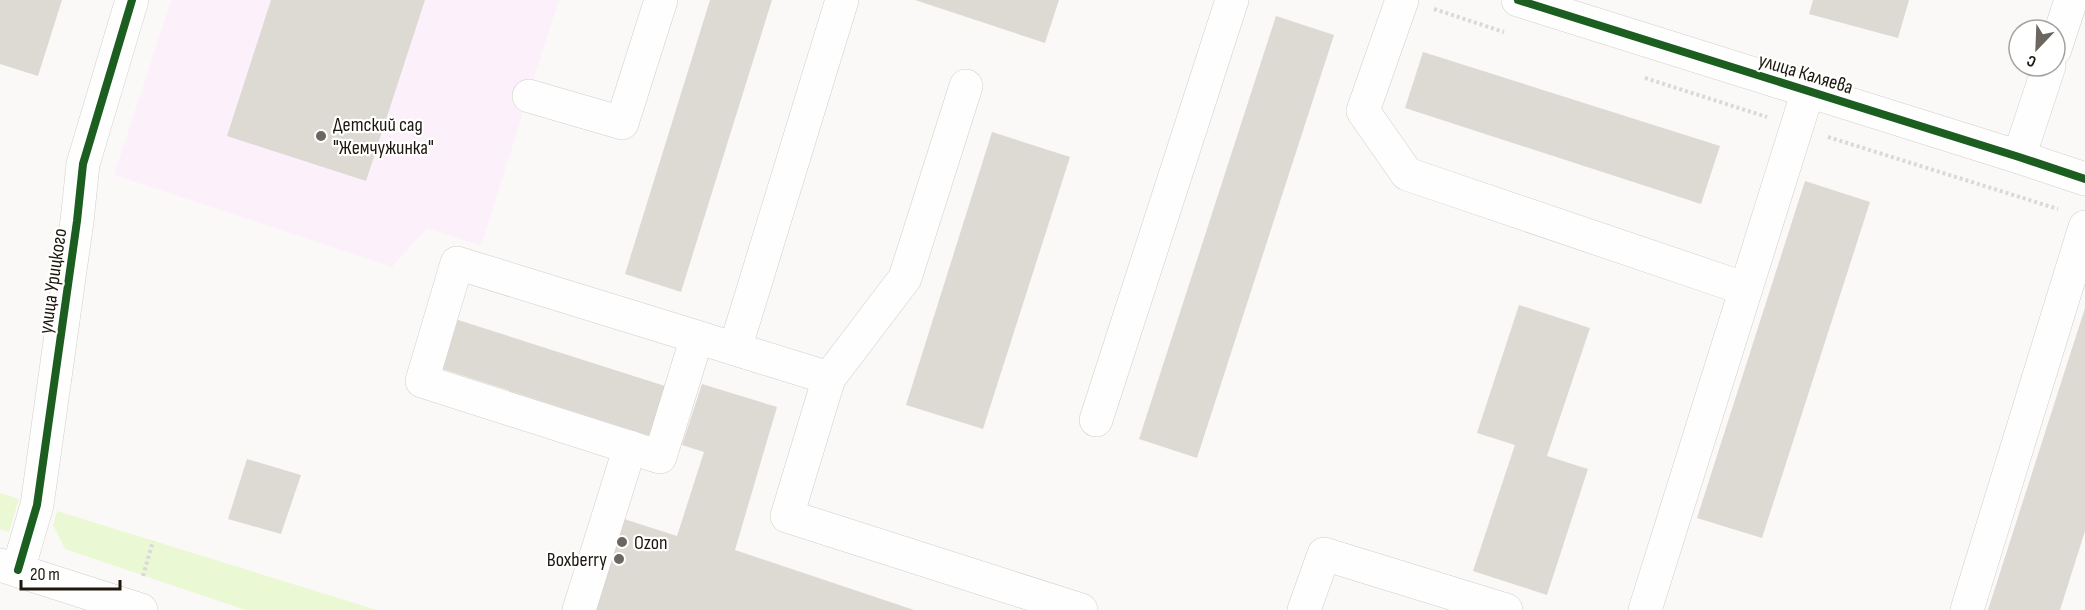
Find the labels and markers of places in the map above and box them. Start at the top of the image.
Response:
place label: Детский сад "Жемчужинка" [333,113,434,160]
marker: Детский сад "Жемчужинка" [314,129,328,143]
place label: Ozon [634,531,668,555]
marker: Ozon [615,535,629,549]
place label: Boxberry [547,548,607,572]
marker: Boxberry [612,552,626,566]

